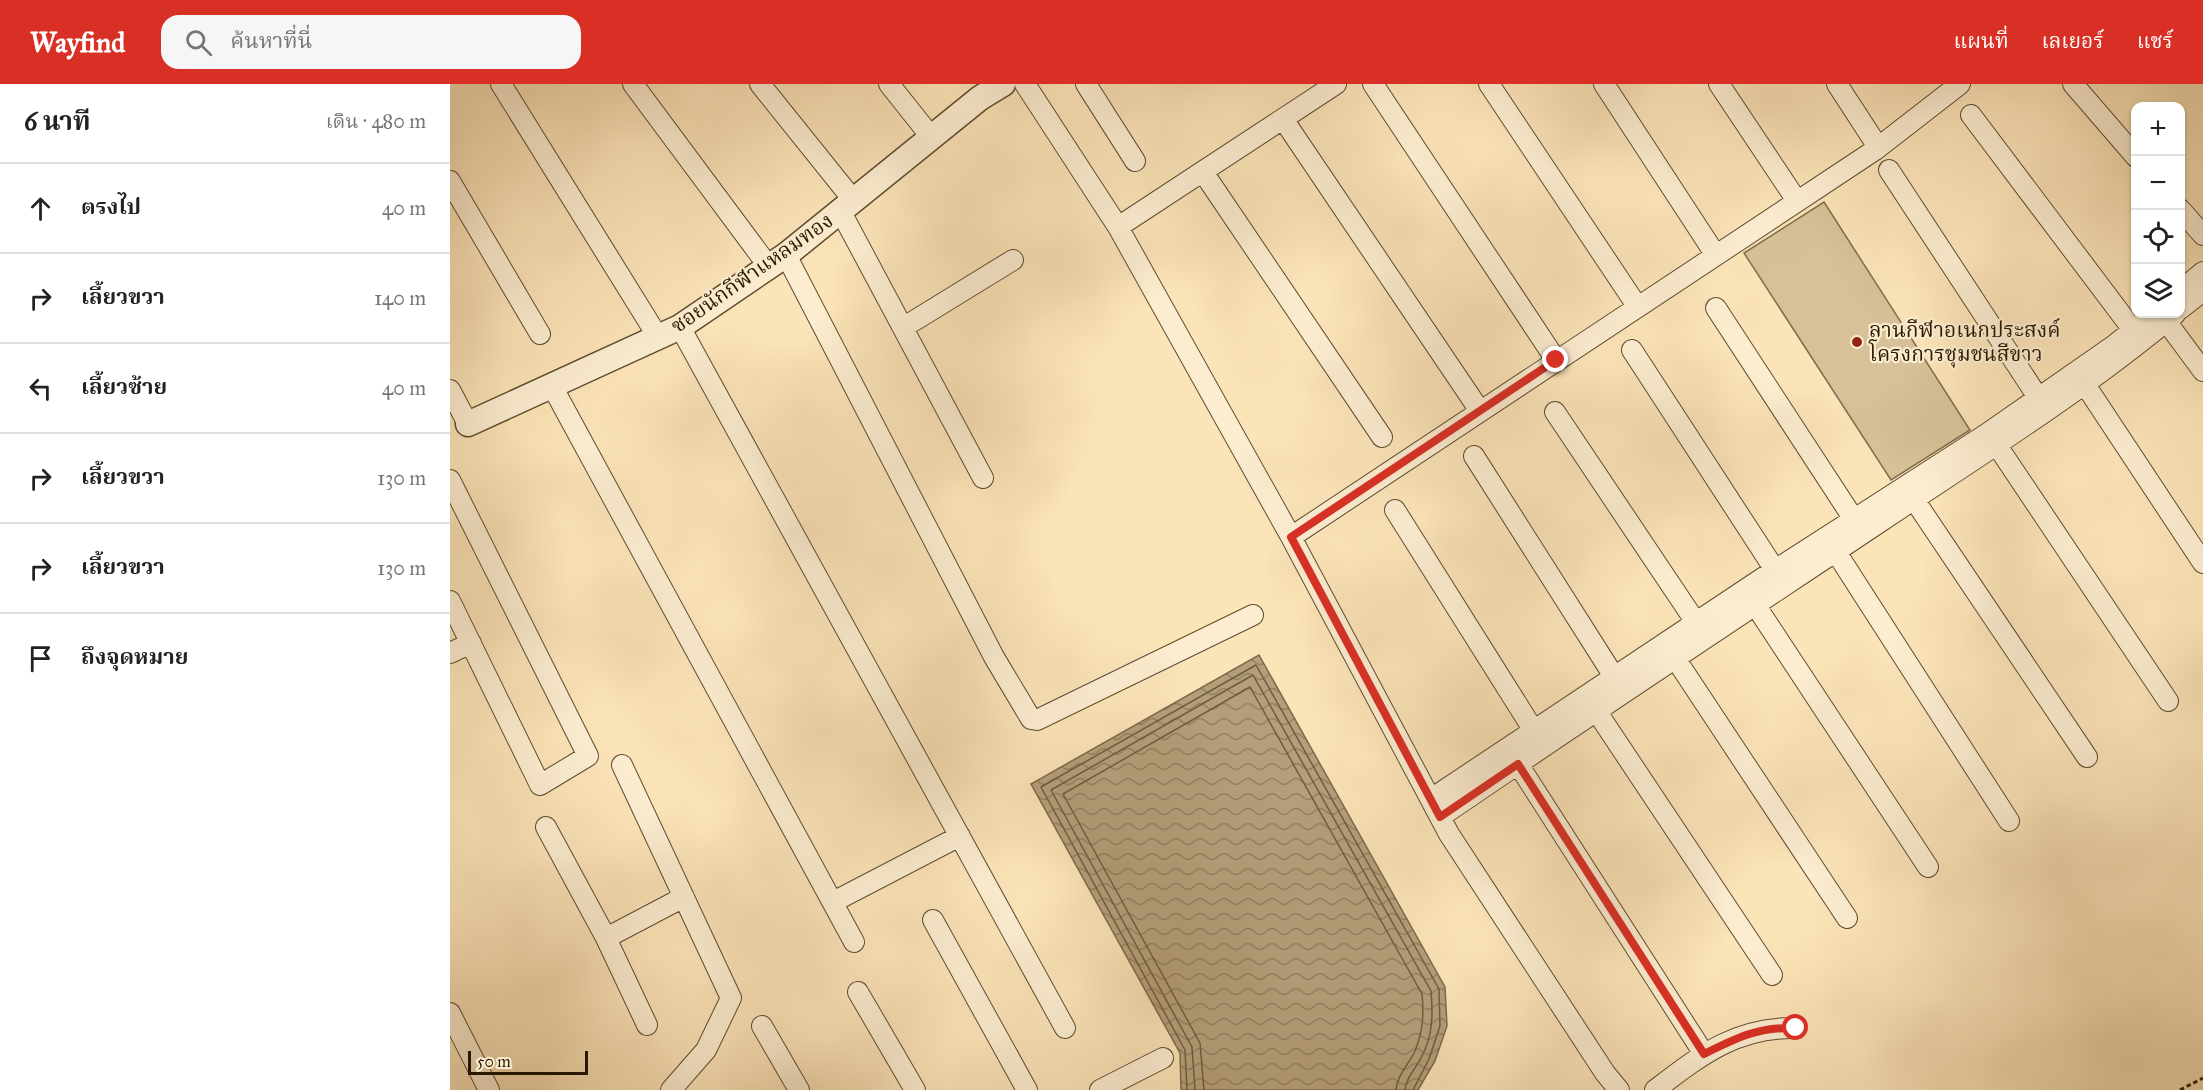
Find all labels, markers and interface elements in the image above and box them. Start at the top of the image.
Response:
search box [161,15,581,69]
text: Wayfind [30,25,125,60]
icon: search [182,26,215,59]
text: ค้นหาที่นี่ [230,27,312,54]
text: แผนที่ [1954,28,2009,54]
text: เลเยอร์ [2042,28,2104,54]
text: แชร์ [2137,28,2173,54]
map controls [2131,102,2185,318]
button: + [2131,102,2185,156]
text: 6 นาที [24,105,90,137]
text: เดิน · 480 m [326,109,426,133]
button: − [2131,156,2185,210]
icon: ahead [24,192,57,225]
text: ตรงไป [81,193,141,220]
text: 40 m [382,196,426,220]
street label: ซอยนักกีฬาแหลมทอง [666,207,838,339]
button: locate [2131,210,2185,264]
button: layers [2131,264,2185,318]
icon: right [24,282,57,315]
text: เลี้ยวขวา [81,283,165,310]
text: 140 m [374,286,426,310]
place label: ลานกีฬาอเนกประสงค์ โครงการชุมชนสีขาว [1868,317,2061,368]
marker: ลานกีฬาอเนกประสงค์ โครงการชุมชนสีขาว [1850,335,1864,349]
route end [1542,346,1568,372]
icon: left [24,372,57,405]
text: เลี้ยวซ้าย [81,373,167,400]
text: 40 m [382,376,426,400]
icon: right [24,462,57,495]
text: เลี้ยวขวา [81,463,165,490]
text: 130 m [377,466,426,490]
icon: right [24,552,57,585]
text: เลี้ยวขวา [81,553,165,580]
text: 130 m [377,556,426,580]
icon: arrive [24,642,57,675]
text: ถึงจุดหมาย [81,643,188,670]
route start [1782,1014,1808,1040]
scale bar [468,1048,588,1076]
text: 50 m [477,1052,511,1071]

